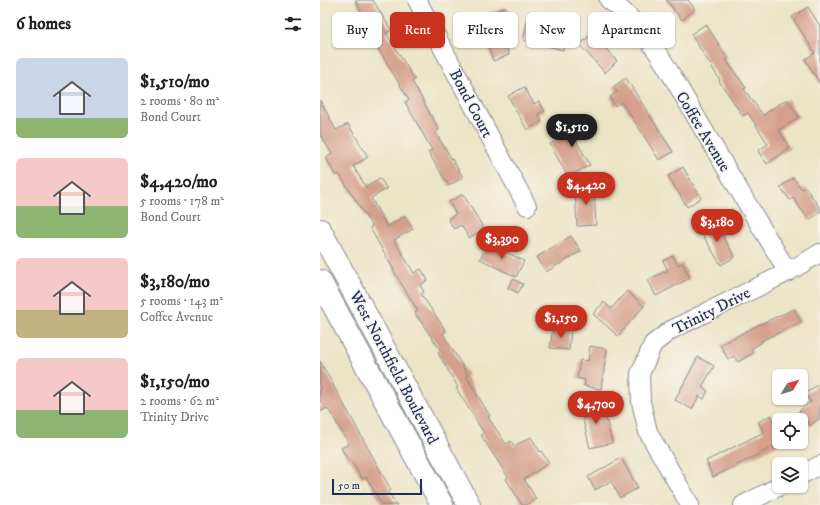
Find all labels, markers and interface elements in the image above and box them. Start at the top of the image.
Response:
chip: Buy [332,12,382,48]
chip: Rent [390,12,445,48]
chip: Filters [453,12,518,48]
chip: New [526,12,580,48]
chip: Apartment [588,12,675,48]
text: 6 homes [16,13,71,35]
icon: filters [282,13,304,35]
street label: Bond Court [445,66,498,141]
text: $1,510/mo [140,71,209,93]
icon: home [48,74,96,122]
street label: Coffee Avenue [671,88,735,176]
text: 2 rooms · 80 m² [140,93,219,109]
text: Bond Court [140,109,201,125]
pin: $1,510 [539,114,605,148]
text: $1,510 [555,119,589,135]
text: $4,420/mo [140,171,217,193]
pin: $4,420 [553,172,619,206]
icon: home [48,174,96,222]
text: $4,420 [566,177,606,193]
text: 5 rooms · 178 m² [140,193,224,209]
text: Bond Court [140,209,201,225]
pin: $3,180 [684,209,750,243]
text: $3,180 [700,214,734,230]
pin: $3,390 [469,226,535,260]
text: $3,390 [485,231,519,247]
text: $3,180/mo [140,271,210,293]
icon: home [48,274,96,322]
street label: Trinity Drive [669,283,754,339]
street label: West Northfield Boulevard [345,286,443,448]
text: 5 rooms · 143 m² [140,293,223,309]
pin: $1,150 [528,305,594,339]
text: Coffee Avenue [140,309,213,325]
text: $1,150 [544,310,578,326]
north arrow [772,369,808,405]
map controls [772,369,808,493]
text: $1,150/mo [140,371,209,393]
icon: home [48,374,96,422]
pin: $4,700 [563,391,629,425]
text: 2 rooms · 62 m² [140,393,219,409]
text: $4,700 [577,396,615,412]
text: Trinity Drive [140,409,209,425]
button: locate [772,413,808,449]
button: layers [772,457,808,493]
scale bar [332,477,422,496]
text: 50 m [338,479,360,493]

